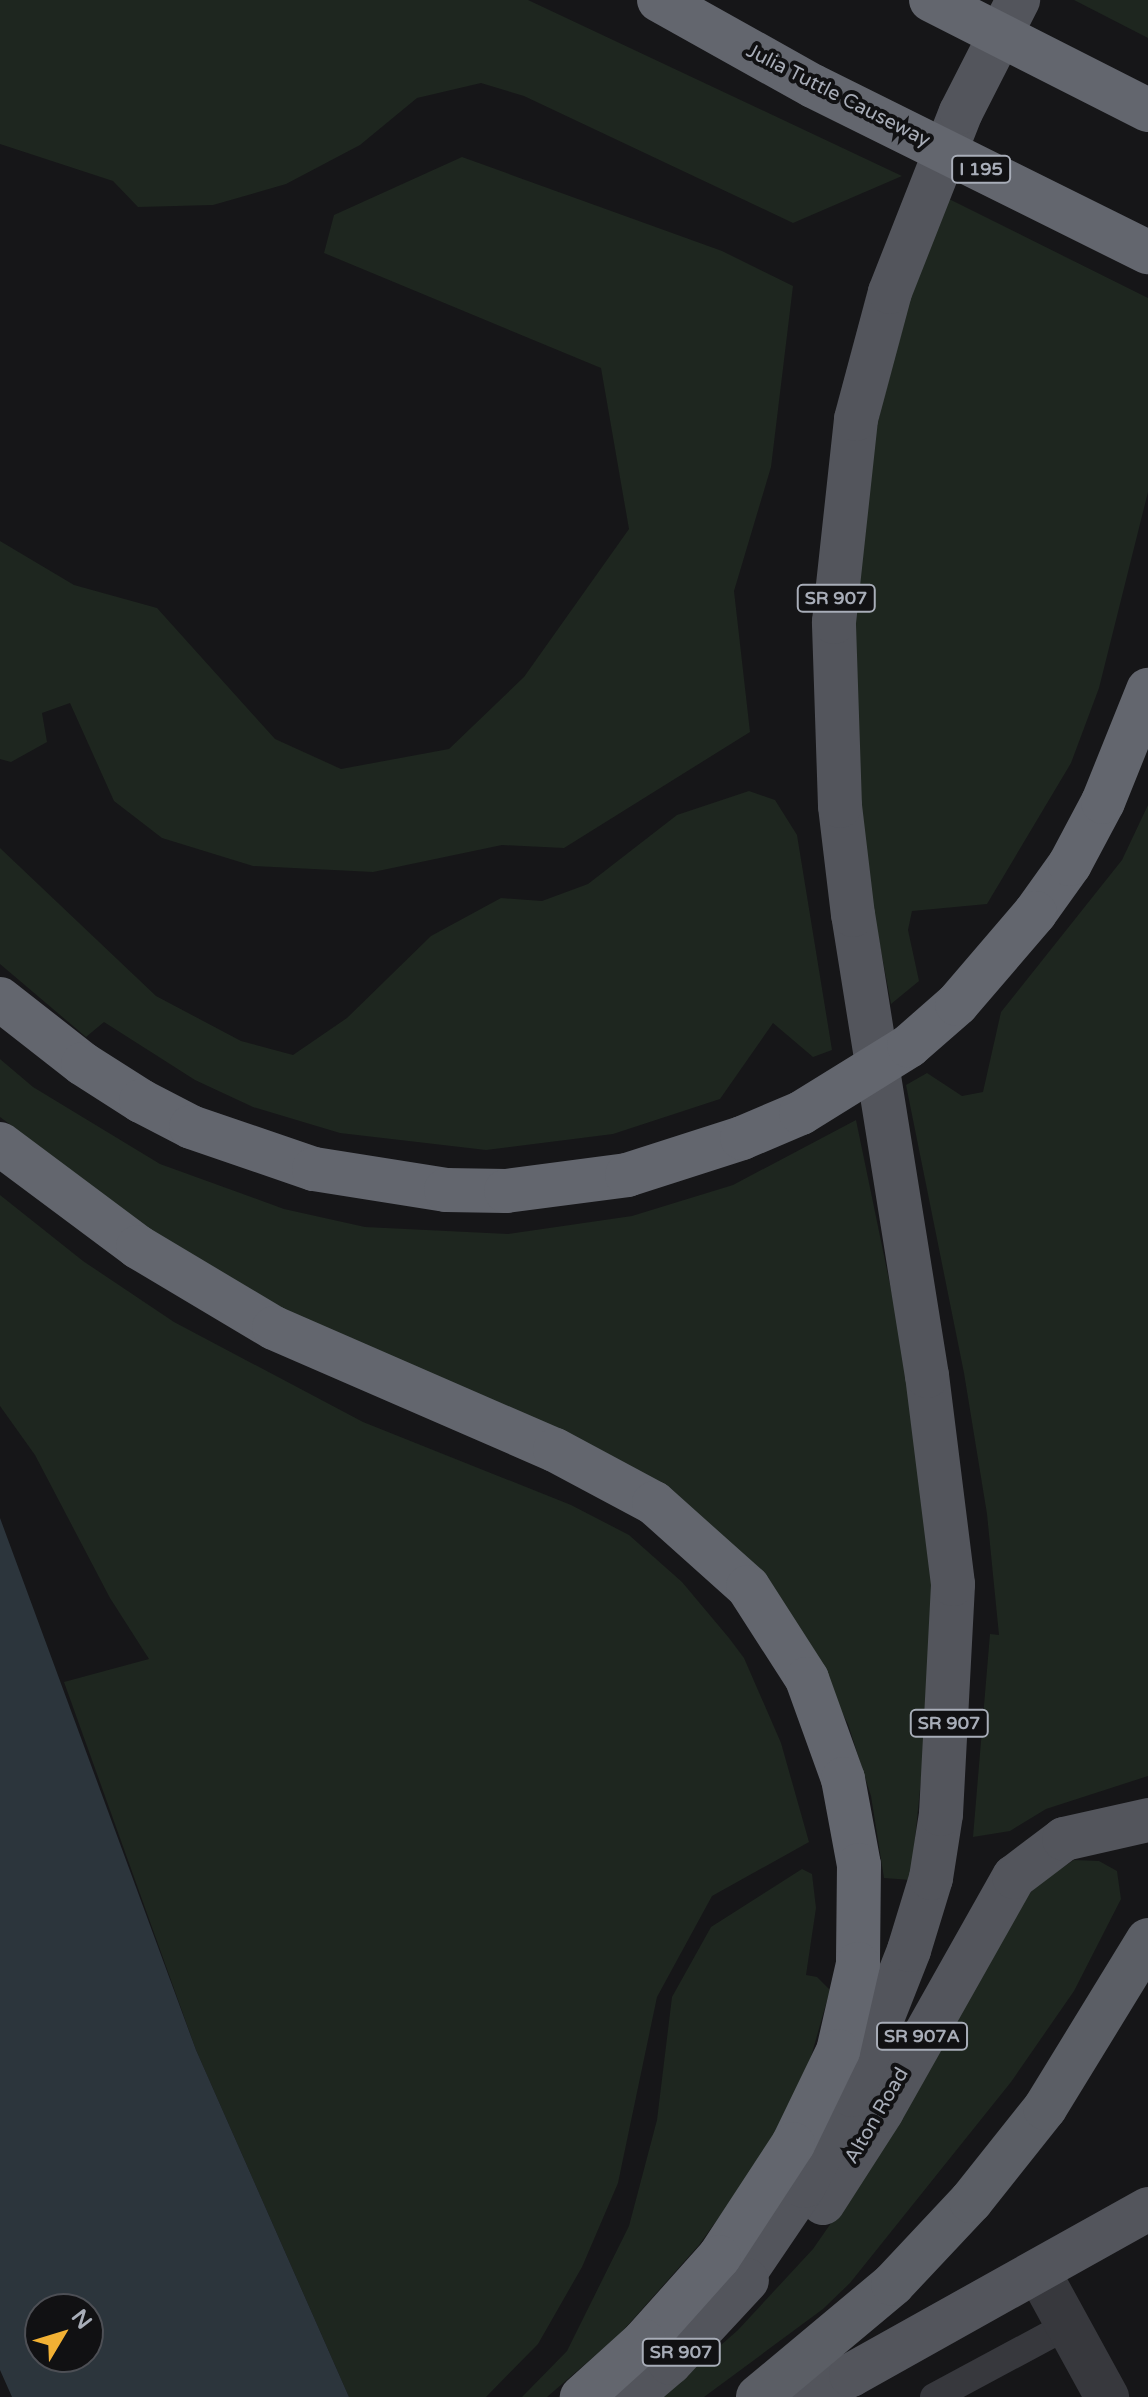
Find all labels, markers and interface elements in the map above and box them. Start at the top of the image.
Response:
street label: Julia Tuttle Causeway [742,39,934,153]
road number: I 195 [951,155,1011,183]
road number: SR 907 [796,584,876,612]
road number: SR 907 [909,1709,989,1737]
road number: SR 907A [876,2022,968,2050]
street label: Alton Road [840,2064,914,2168]
north arrow [24,2293,104,2373]
text: N [66,2304,97,2334]
road number: SR 907 [641,2338,721,2366]

